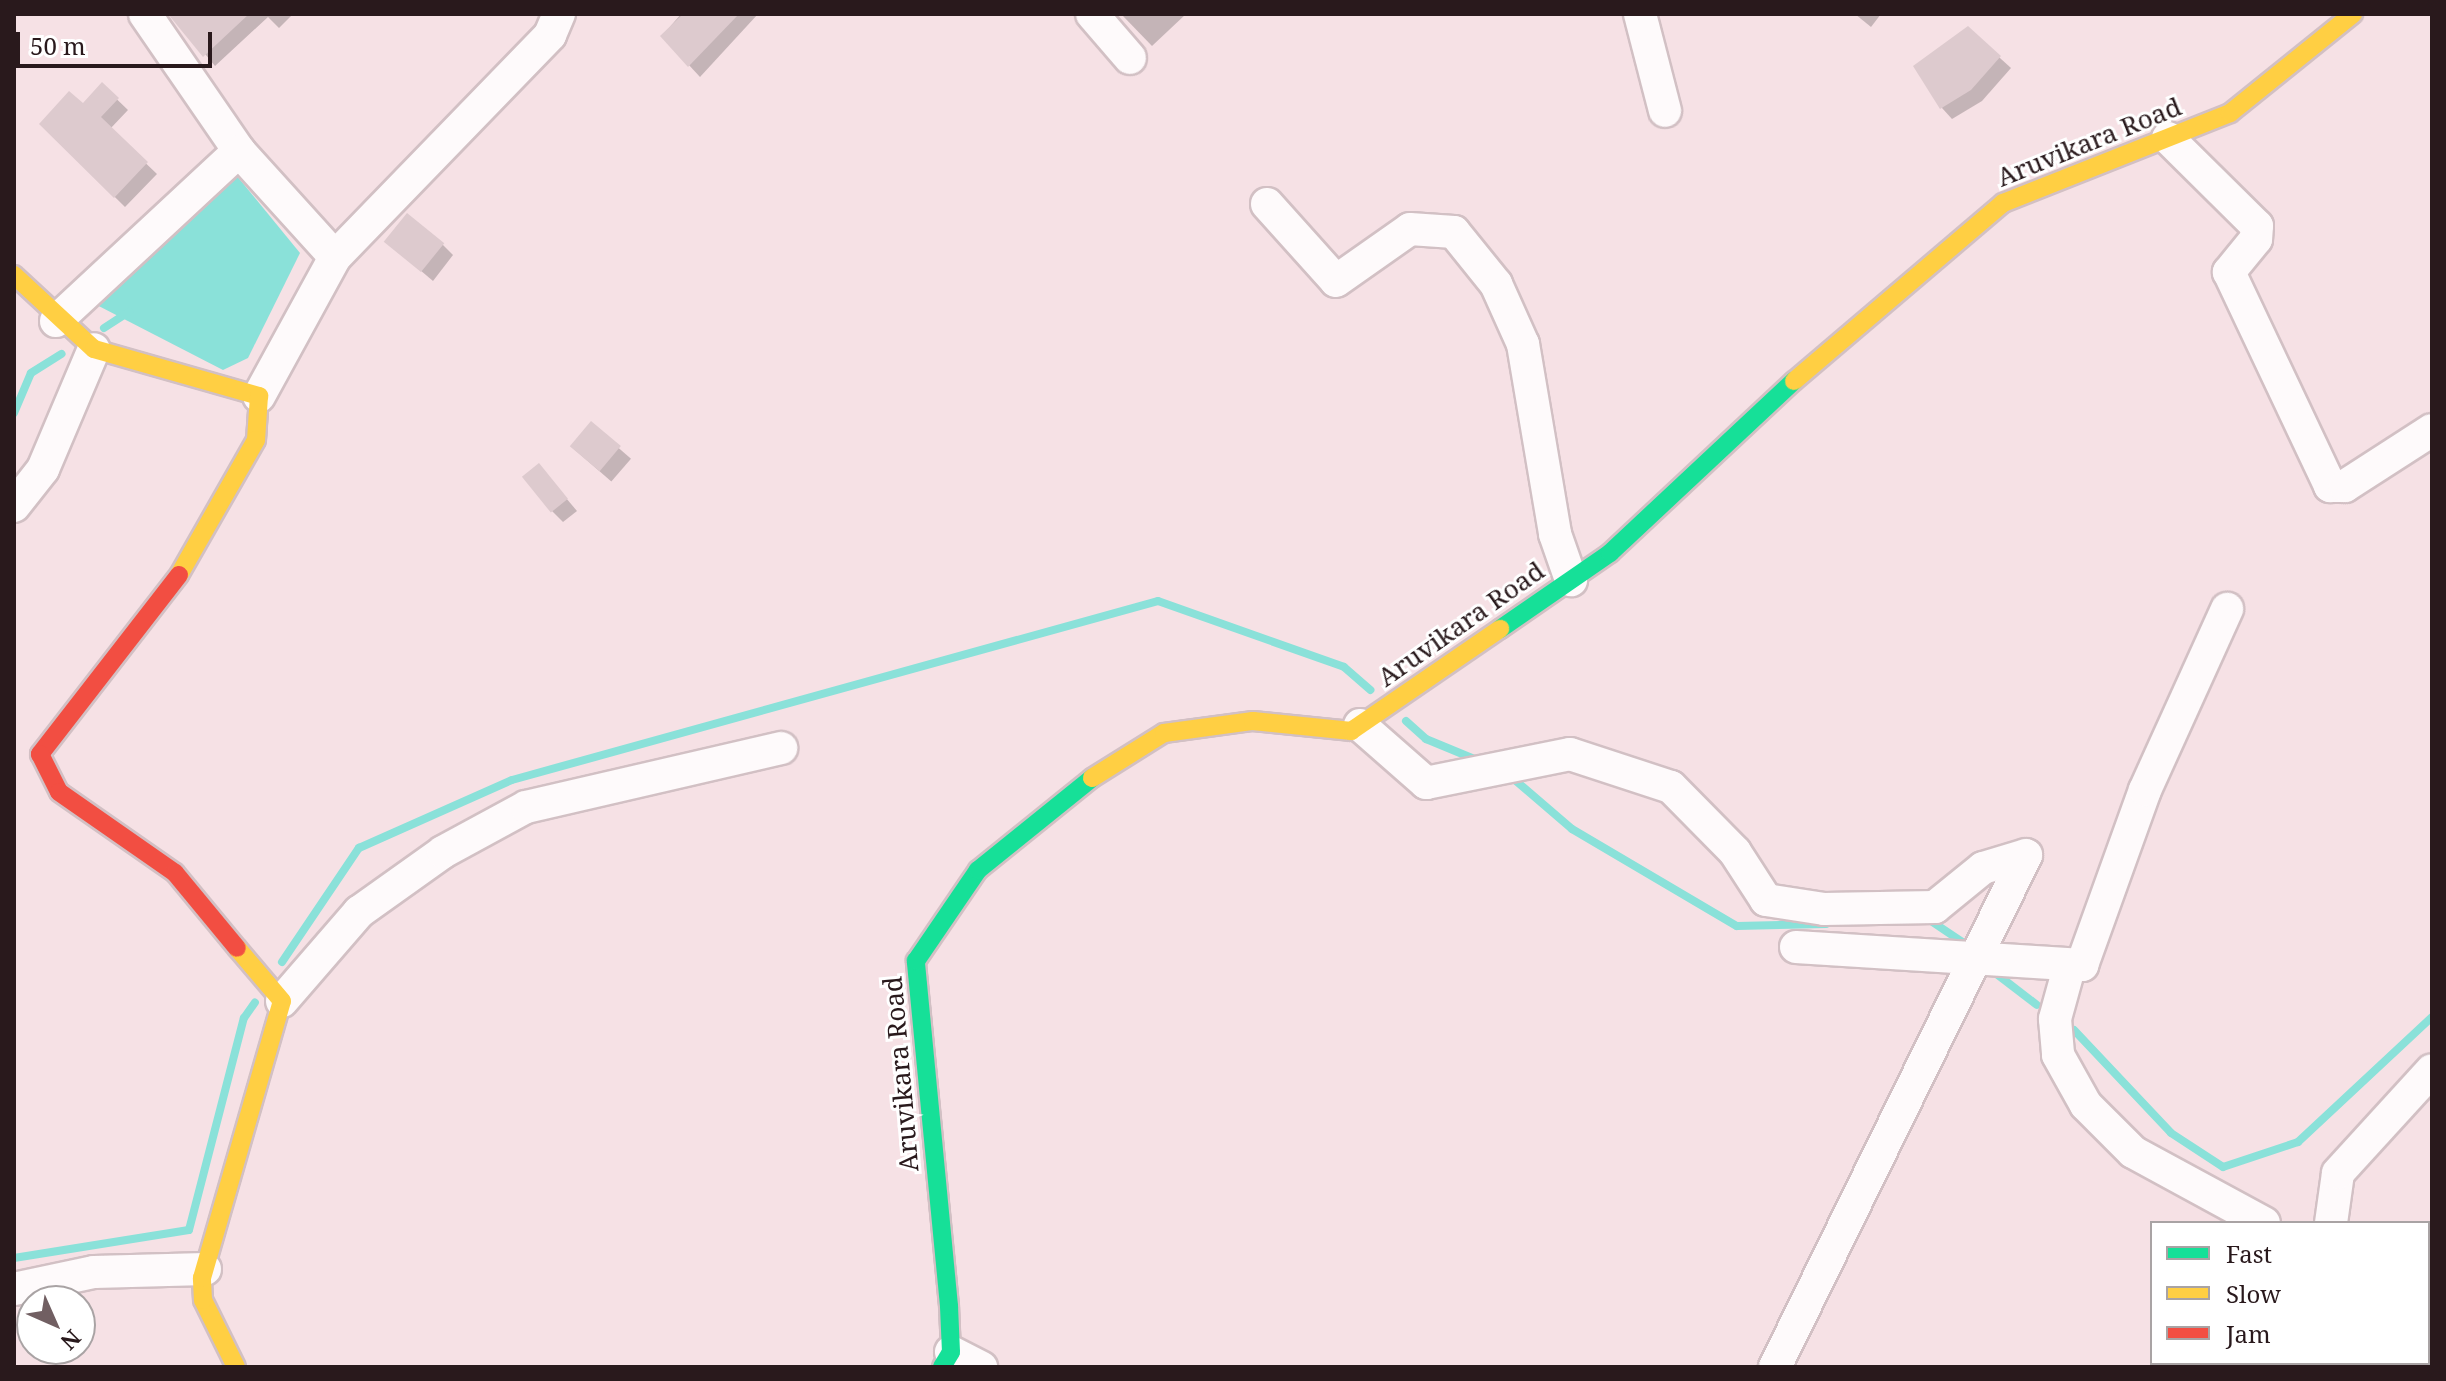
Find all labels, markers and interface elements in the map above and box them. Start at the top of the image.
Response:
scale bar [20,16,216,66]
text: 50 m [30,29,86,62]
street label: Aruvikara Road [1992,91,2186,193]
street label: Aruvikara Road [1372,555,1550,693]
street label: Aruvikara Road [877,975,925,1173]
legend [2150,1221,2430,1365]
text: Fast [2226,1237,2272,1270]
text: Slow [2226,1277,2281,1310]
north arrow [16,1285,96,1365]
text: Jam [2226,1317,2271,1350]
text: N [55,1324,88,1357]

